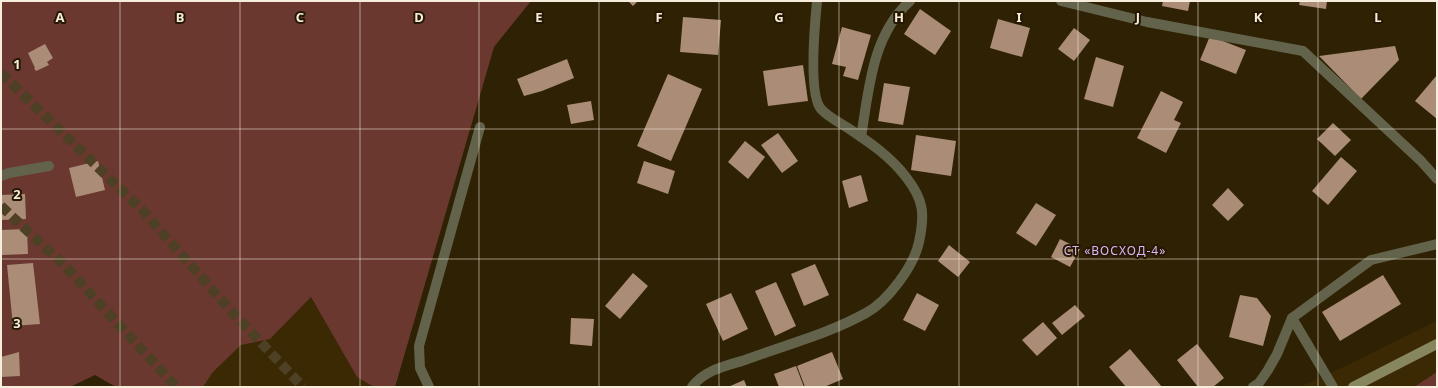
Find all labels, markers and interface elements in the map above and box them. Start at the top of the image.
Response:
text: A [56,8,65,26]
text: B [176,8,184,26]
text: C [296,8,304,26]
text: D [414,8,424,26]
text: E [535,8,543,26]
text: F [655,8,663,26]
text: G [774,8,784,26]
text: H [894,8,904,26]
text: I [1016,8,1022,26]
text: J [1135,8,1140,26]
text: K [1254,8,1263,26]
text: L [1374,8,1382,26]
text: 1 [13,55,21,73]
text: 2 [13,185,21,203]
district label: СТ «ВОСХОД-4» [1064,242,1166,259]
text: 3 [13,314,21,332]

